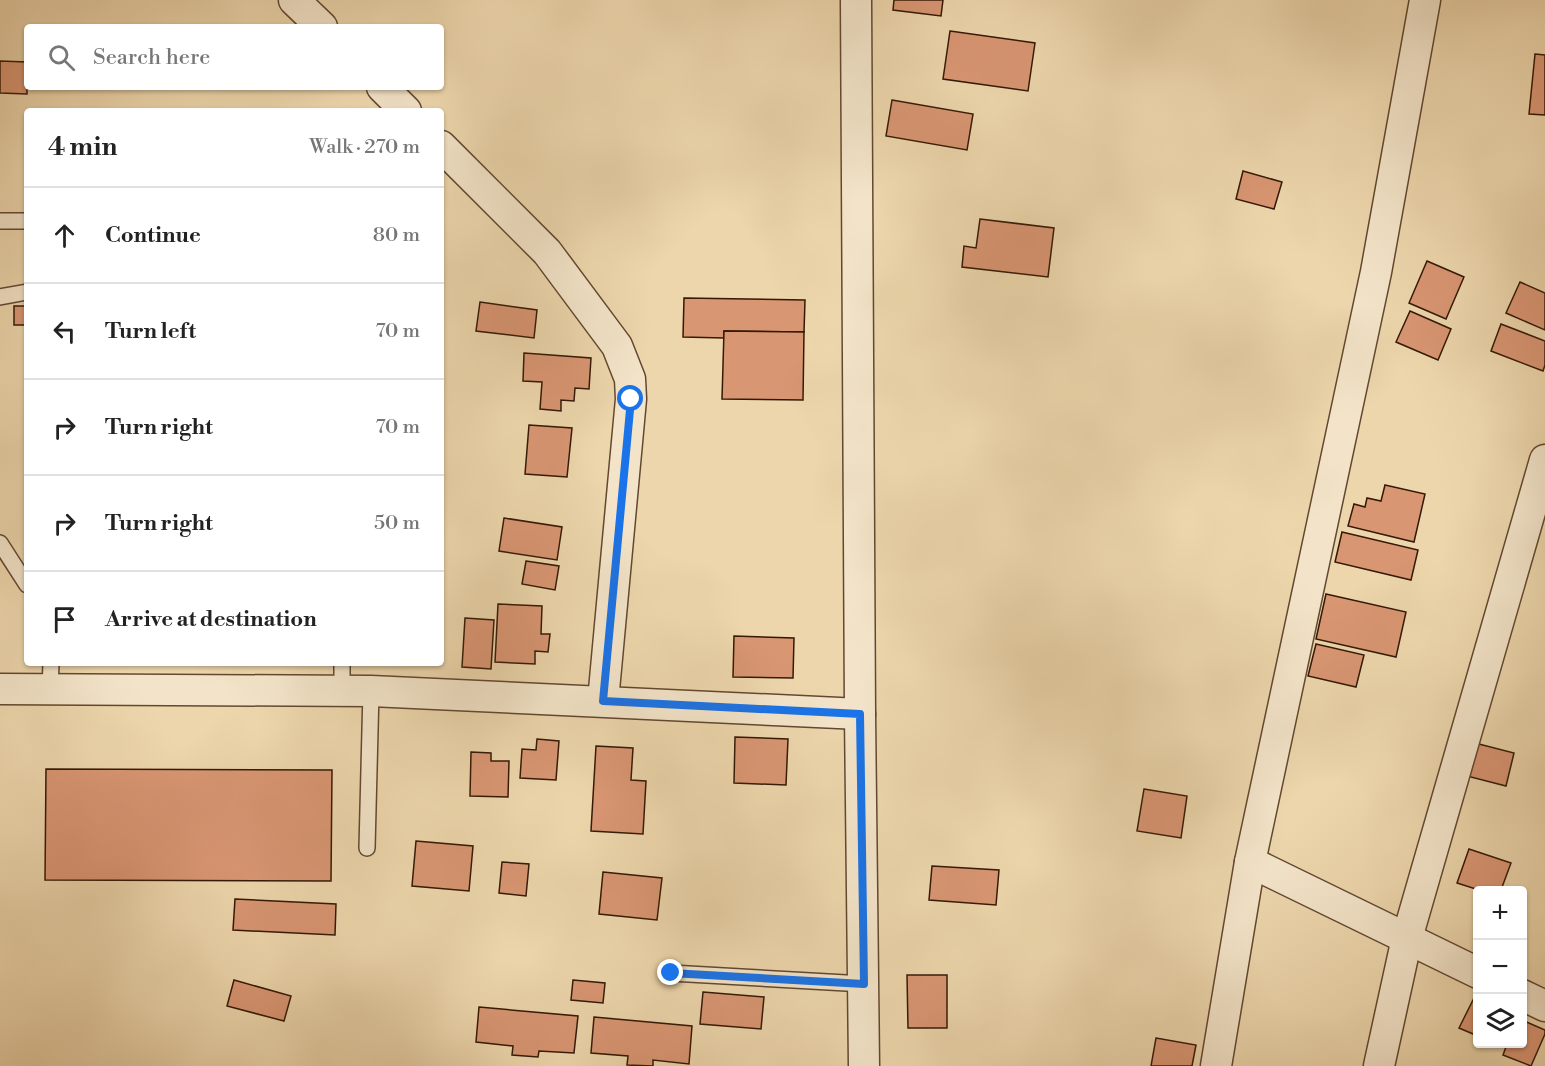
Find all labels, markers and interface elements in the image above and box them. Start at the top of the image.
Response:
search box [24,24,444,90]
icon: search [45,41,78,74]
text: Search here [93,44,210,71]
text: 4 min [48,131,118,163]
text: Walk · 270 m [309,135,420,160]
icon: ahead [48,219,81,252]
text: Continue [105,222,201,249]
text: 80 m [373,223,420,248]
icon: left [48,315,81,348]
text: Turn left [105,318,196,345]
text: 70 m [376,319,420,344]
route start [617,385,643,411]
icon: right [48,411,81,444]
text: Turn right [105,414,213,441]
text: 70 m [376,415,420,440]
icon: right [48,507,81,540]
text: Turn right [105,510,213,537]
text: 50 m [374,511,420,536]
icon: arrive [48,603,81,636]
text: Arrive at destination [105,606,317,633]
map controls [1473,886,1527,1048]
button: + [1473,886,1527,940]
button: − [1473,940,1527,994]
route end [657,959,683,985]
button: layers [1473,994,1527,1048]

